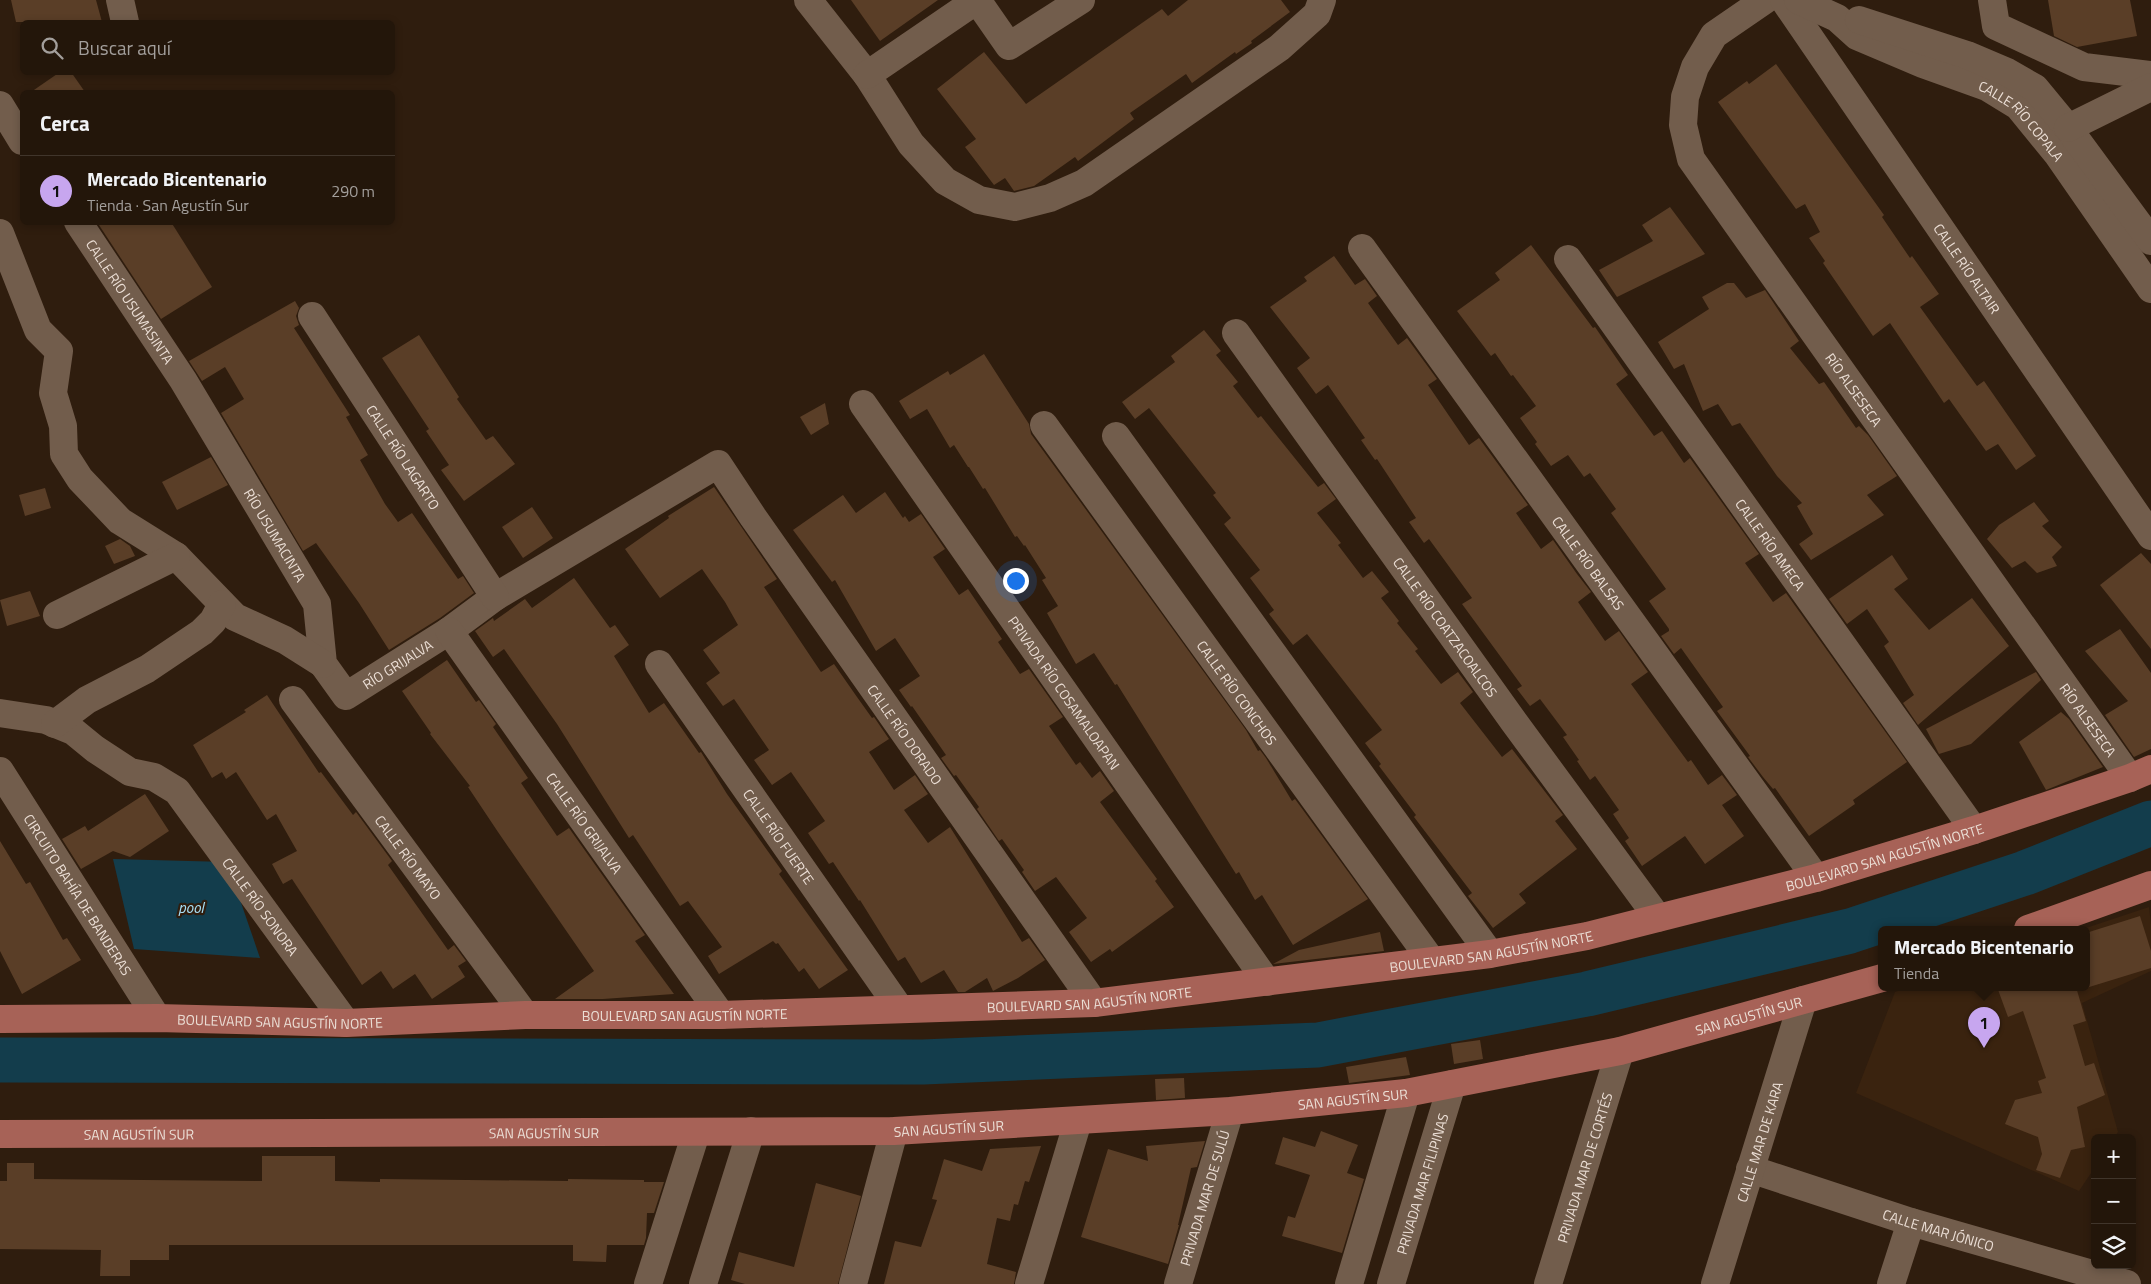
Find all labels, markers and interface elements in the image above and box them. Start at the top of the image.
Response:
search box [20,20,395,75]
text: Buscar aquí [78,33,171,62]
icon: search [38,34,66,62]
street label: CALLE RÍO COPALA [1976,74,2070,166]
text: Cerca [40,107,90,139]
text: Mercado Bicentenario [87,164,267,193]
text: 1 [52,179,60,203]
text: 290 m [331,179,375,203]
text: Tienda · San Agustín Sur [87,193,249,217]
street label: CALLE RÍO ALTAIR [1929,219,2006,318]
street label: CALLE RÍO USUMASINTA [81,235,180,368]
street label: RÍO ALSESECA [1821,348,1888,431]
street label: CALLE RÍO LAGARTO [362,400,446,513]
street label: RÍO USUMACINTA [239,484,312,586]
street label: CALLE RÍO AMECA [1731,494,1811,595]
street label: CALLE RÍO BALSAS [1548,511,1630,614]
street label: CALLE RÍO COATZACOALCOS [1389,552,1503,701]
your location [1003,568,1029,594]
street label: PRIVADA RÍO COSAMALOAPAN [1003,611,1126,774]
street label: RÍO GRIJALVA [358,633,437,694]
street label: CALLE RÍO CONCHOS [1192,636,1282,749]
street label: RÍO ALSESECA [2055,678,2122,761]
street label: CALLE RÍO DORADO [863,680,948,789]
street label: CALLE RÍO GRIJALVA [542,768,628,878]
street label: CALLE RÍO FUERTE [738,784,820,888]
street label: CIRCUITO BAHÍA DE BANDERAS [19,809,138,979]
street label: CALLE RÍO MAYO [370,810,447,904]
street label: BOULEVARD SAN AGUSTÍN NORTE [1783,817,1986,896]
street label: CALLE RÍO SONORA [218,853,304,960]
water label: pool [178,896,206,919]
street label: BOULEVARD SAN AGUSTÍN NORTE [1388,924,1595,977]
popup [1878,926,2090,991]
text: Mercado Bicentenario [1894,932,2074,961]
text: Tienda [1894,961,1939,985]
street label: BOULEVARD SAN AGUSTÍN NORTE [986,980,1193,1017]
street label: SAN AGUSTÍN SUR [1692,990,1805,1040]
street label: BOULEVARD SAN AGUSTÍN NORTE [582,1002,788,1026]
pin: 1 [1968,1007,2000,1048]
street label: BOULEVARD SAN AGUSTÍN NORTE [177,1008,384,1034]
street label: CALLE MAR DE KARA [1731,1078,1788,1205]
street label: SAN AGUSTÍN SUR [1297,1082,1409,1115]
street label: PRIVADA MAR DE CORTÉS [1551,1090,1617,1245]
street label: PRIVADA MAR FILIPINAS [1390,1110,1453,1257]
street label: SAN AGUSTÍN SUR [893,1114,1005,1141]
street label: SAN AGUSTÍN SUR [489,1121,599,1143]
street label: SAN AGUSTÍN SUR [84,1123,194,1144]
street label: PRIVADA MAR DE SULÚ [1174,1127,1234,1268]
map controls [2091,1134,2136,1269]
button: + [2091,1134,2136,1179]
button: − [2091,1179,2136,1224]
street label: CALLE MAR JÓNICO [1880,1203,1997,1256]
button: layers [2091,1224,2136,1269]

